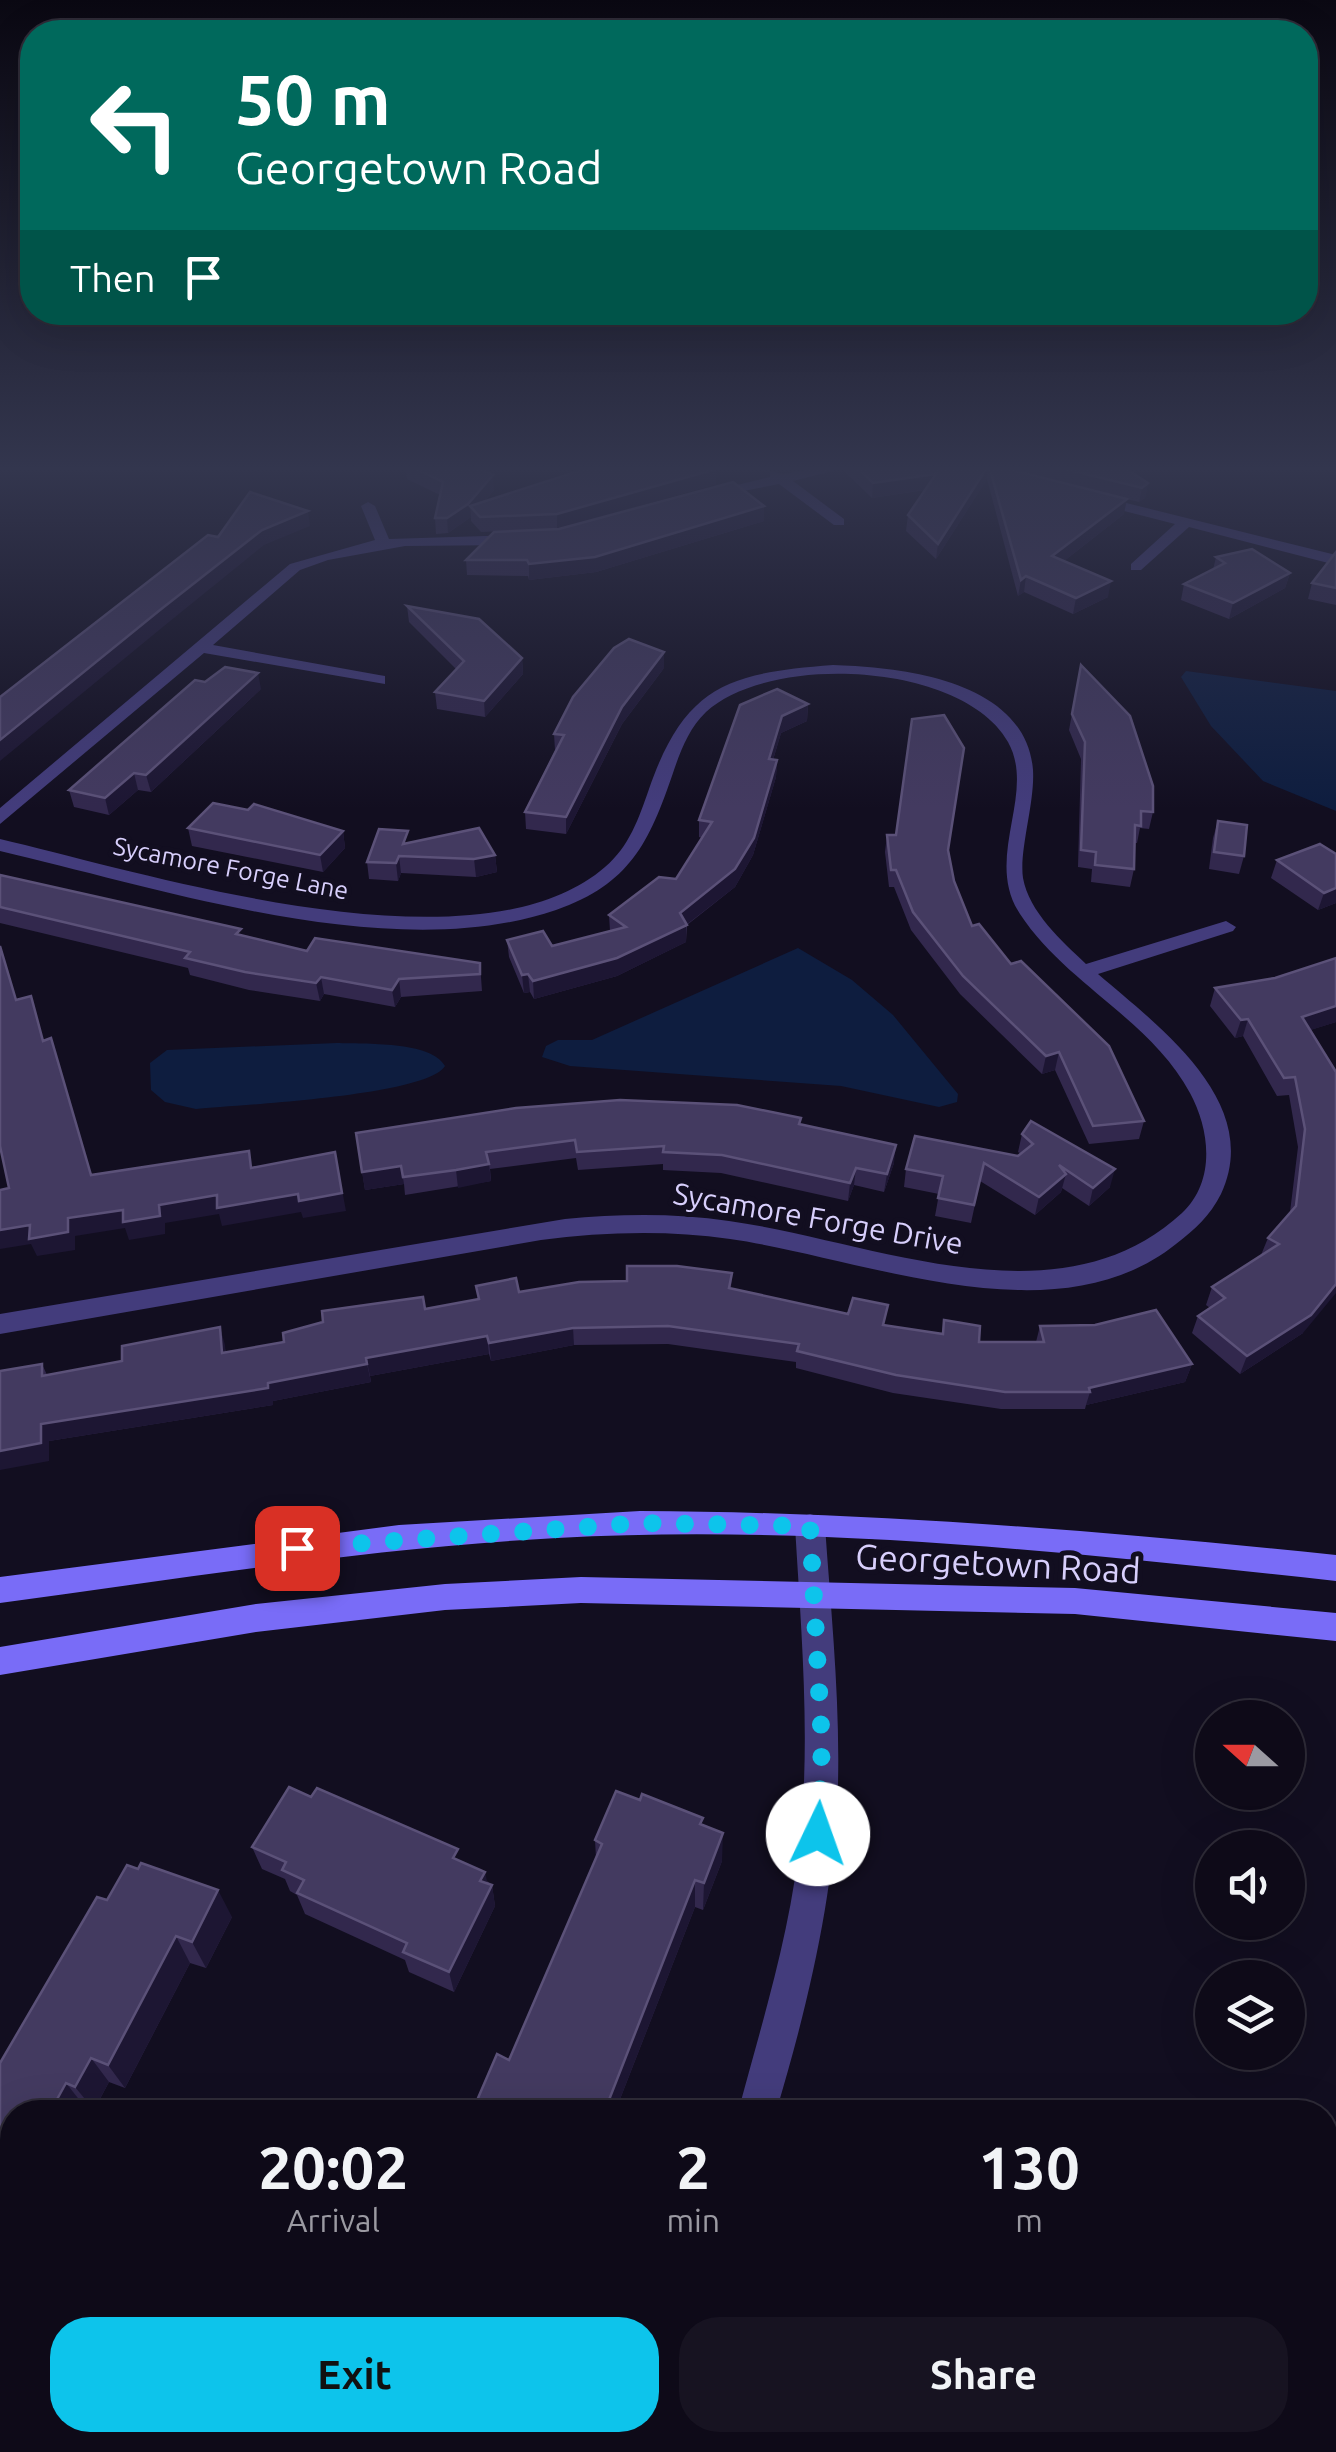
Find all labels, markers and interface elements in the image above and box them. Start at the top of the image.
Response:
icon: left [70,60,200,190]
text: 50 m [235,60,391,138]
text: Georgetown Road [235,142,602,193]
icon: arrive [176,250,231,305]
text: Then [70,257,156,299]
street label: Sycamore Forge Lane [111,831,351,905]
street label: Sycamore Forge Drive [671,1176,966,1260]
pin [255,1506,340,1591]
icon: arrive [270,1521,325,1576]
street label: Georgetown Road [854,1536,1142,1590]
north arrow [1195,1700,1305,1810]
map controls [1195,1700,1305,2070]
position arrow [766,1782,870,1886]
button: sound [1195,1830,1305,1940]
button: layers [1195,1960,1305,2070]
text: 20:02 [258,2133,408,2200]
text: 2 [676,2133,710,2200]
text: 130 [978,2133,1080,2200]
text: Arrival [287,2202,380,2238]
text: min [666,2202,720,2238]
text: m [1015,2202,1043,2238]
button: Exit [50,2317,659,2432]
button: Share [679,2317,1288,2432]

